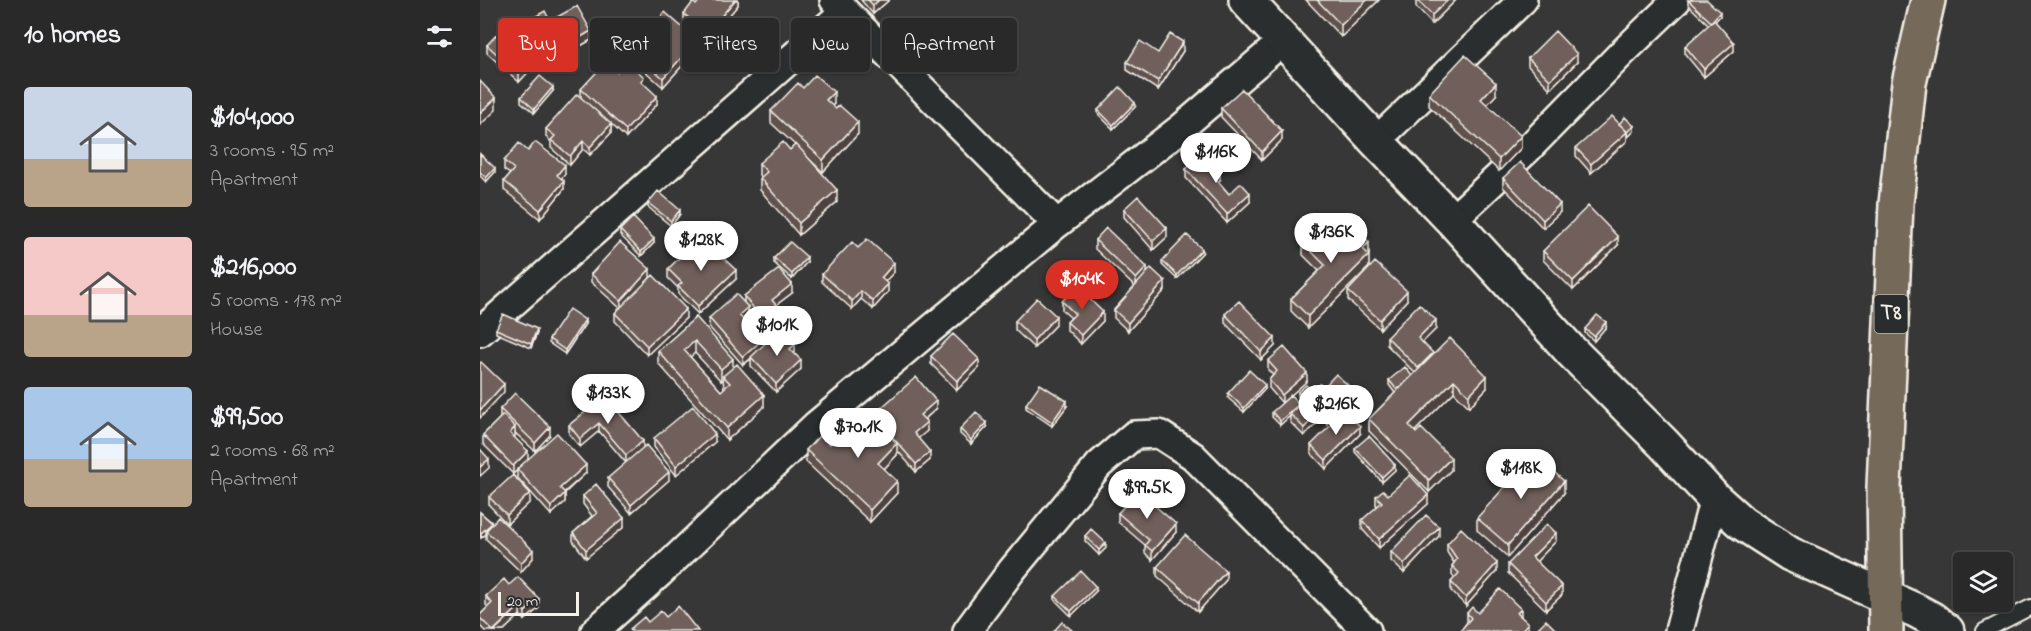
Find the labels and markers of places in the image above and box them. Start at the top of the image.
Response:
pin: $116K [1174,133,1258,184]
pin: $136K [1289,213,1373,264]
pin: $128K [659,221,743,272]
pin: $104K [1040,260,1124,311]
pin: $101K [735,306,819,357]
pin: $133K [566,374,650,425]
pin: $216K [1294,385,1378,436]
pin: $70.1K [809,408,907,459]
pin: $118K [1479,449,1563,500]
pin: $99.5K [1098,469,1196,520]

